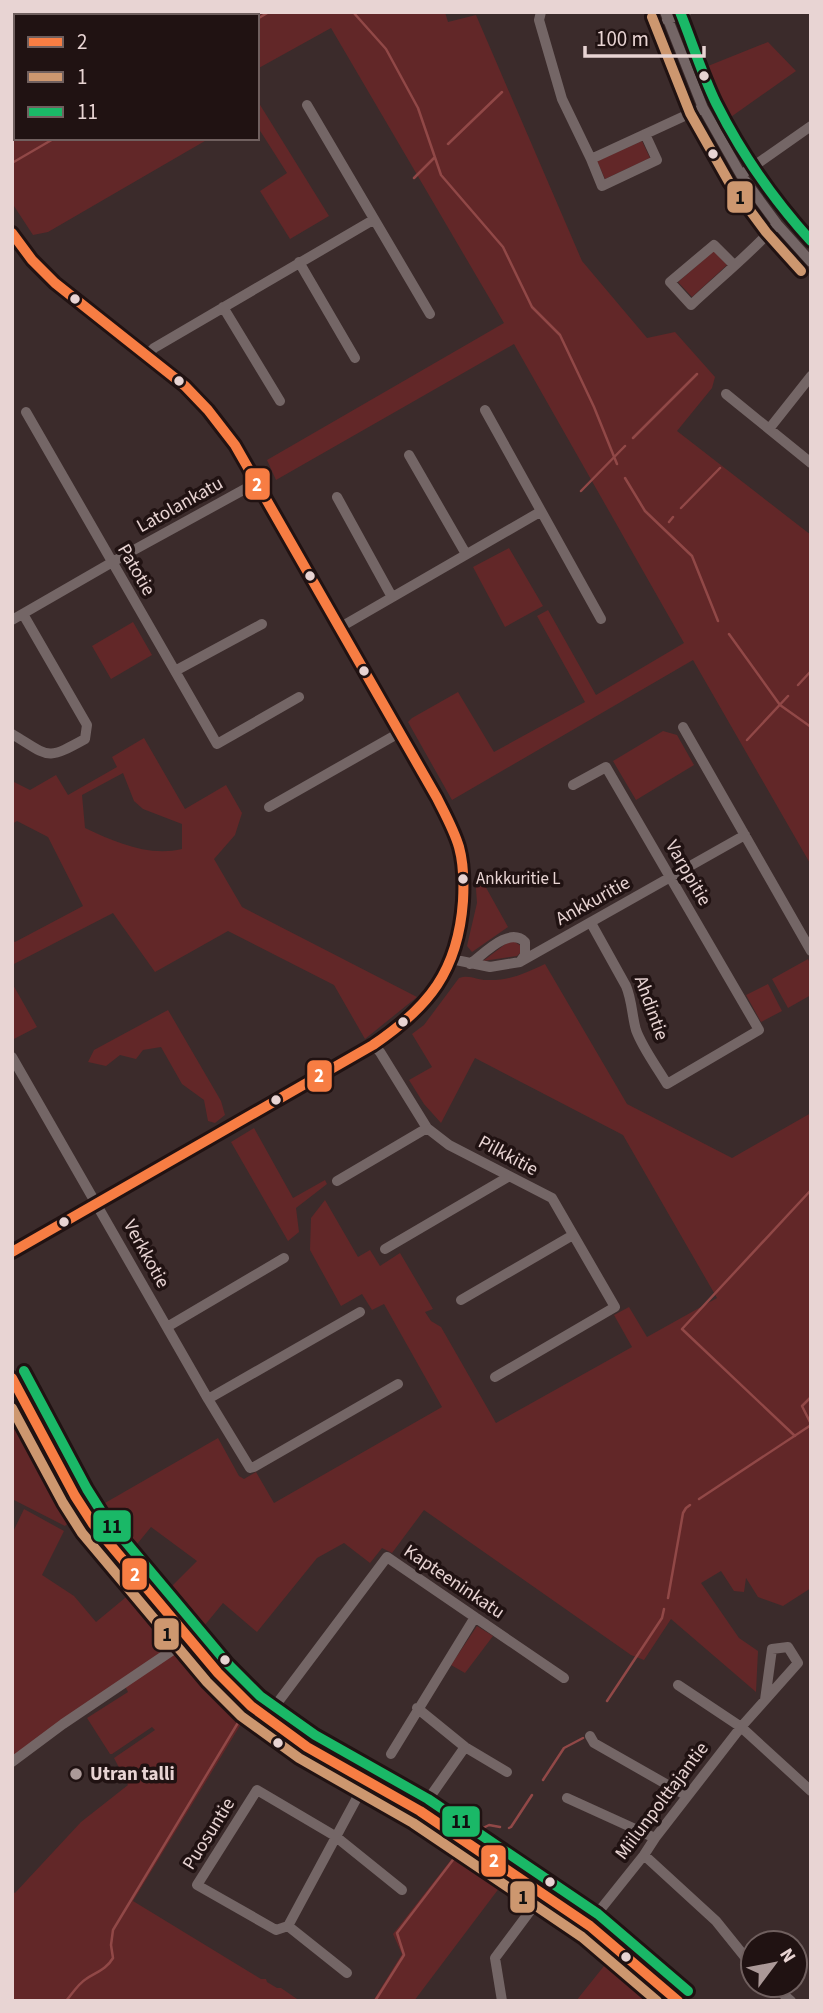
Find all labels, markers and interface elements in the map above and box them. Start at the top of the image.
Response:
legend [14,14,259,140]
scale bar [585,14,704,58]
text: 100 m [596,24,649,54]
text: 2 [77,27,87,57]
text: 1 [77,62,87,92]
unlabelled marker [697,69,711,83]
text: 11 [77,97,98,127]
unlabelled marker [706,147,720,161]
line badge: 1 [726,180,754,214]
text: 1 [735,185,745,212]
unlabelled marker [68,292,82,306]
unlabelled marker [172,374,186,388]
line badge: 2 [244,467,271,501]
street label: Latolankatu [132,470,228,540]
text: 2 [252,472,262,499]
street label: Patotie [110,539,162,601]
unlabelled marker [303,569,317,583]
unlabelled marker [357,664,371,678]
street label: Varppitie [658,835,718,911]
place label: Ankkuritie L [476,867,560,891]
street label: Ankkuritie [551,869,635,933]
marker: Ankkuritie L [456,872,470,886]
street label: Ahdintie [627,972,675,1044]
unlabelled marker [396,1015,410,1029]
line badge: 2 [306,1059,333,1093]
text: 2 [314,1063,324,1090]
unlabelled marker [269,1093,283,1107]
street label: Pilkkitie [473,1129,543,1183]
unlabelled marker [57,1215,71,1229]
street label: Verkkotie [116,1215,176,1293]
line badge: 11 [92,1509,132,1543]
text: 11 [102,1514,122,1541]
street label: Kapteeninkatu [398,1538,510,1626]
line badge: 2 [121,1557,148,1591]
text: 2 [130,1562,140,1589]
line badge: 1 [153,1617,180,1651]
text: 1 [162,1622,172,1649]
unlabelled marker [218,1653,232,1667]
unlabelled marker [271,1736,285,1750]
street label: Miilunpolttajantie [609,1736,715,1866]
place label: Utran talli [90,1761,175,1788]
marker: Utran talli [68,1766,84,1782]
street label: Puosuntie [176,1793,242,1875]
line badge: 11 [441,1805,481,1838]
text: 11 [451,1809,471,1836]
line badge: 2 [480,1844,507,1878]
text: 2 [489,1848,499,1875]
unlabelled marker [543,1875,557,1889]
line badge: 1 [509,1880,536,1914]
text: 1 [518,1885,528,1912]
north arrow [739,1929,809,1999]
text: N [772,1943,802,1968]
unlabelled marker [619,1950,633,1964]

